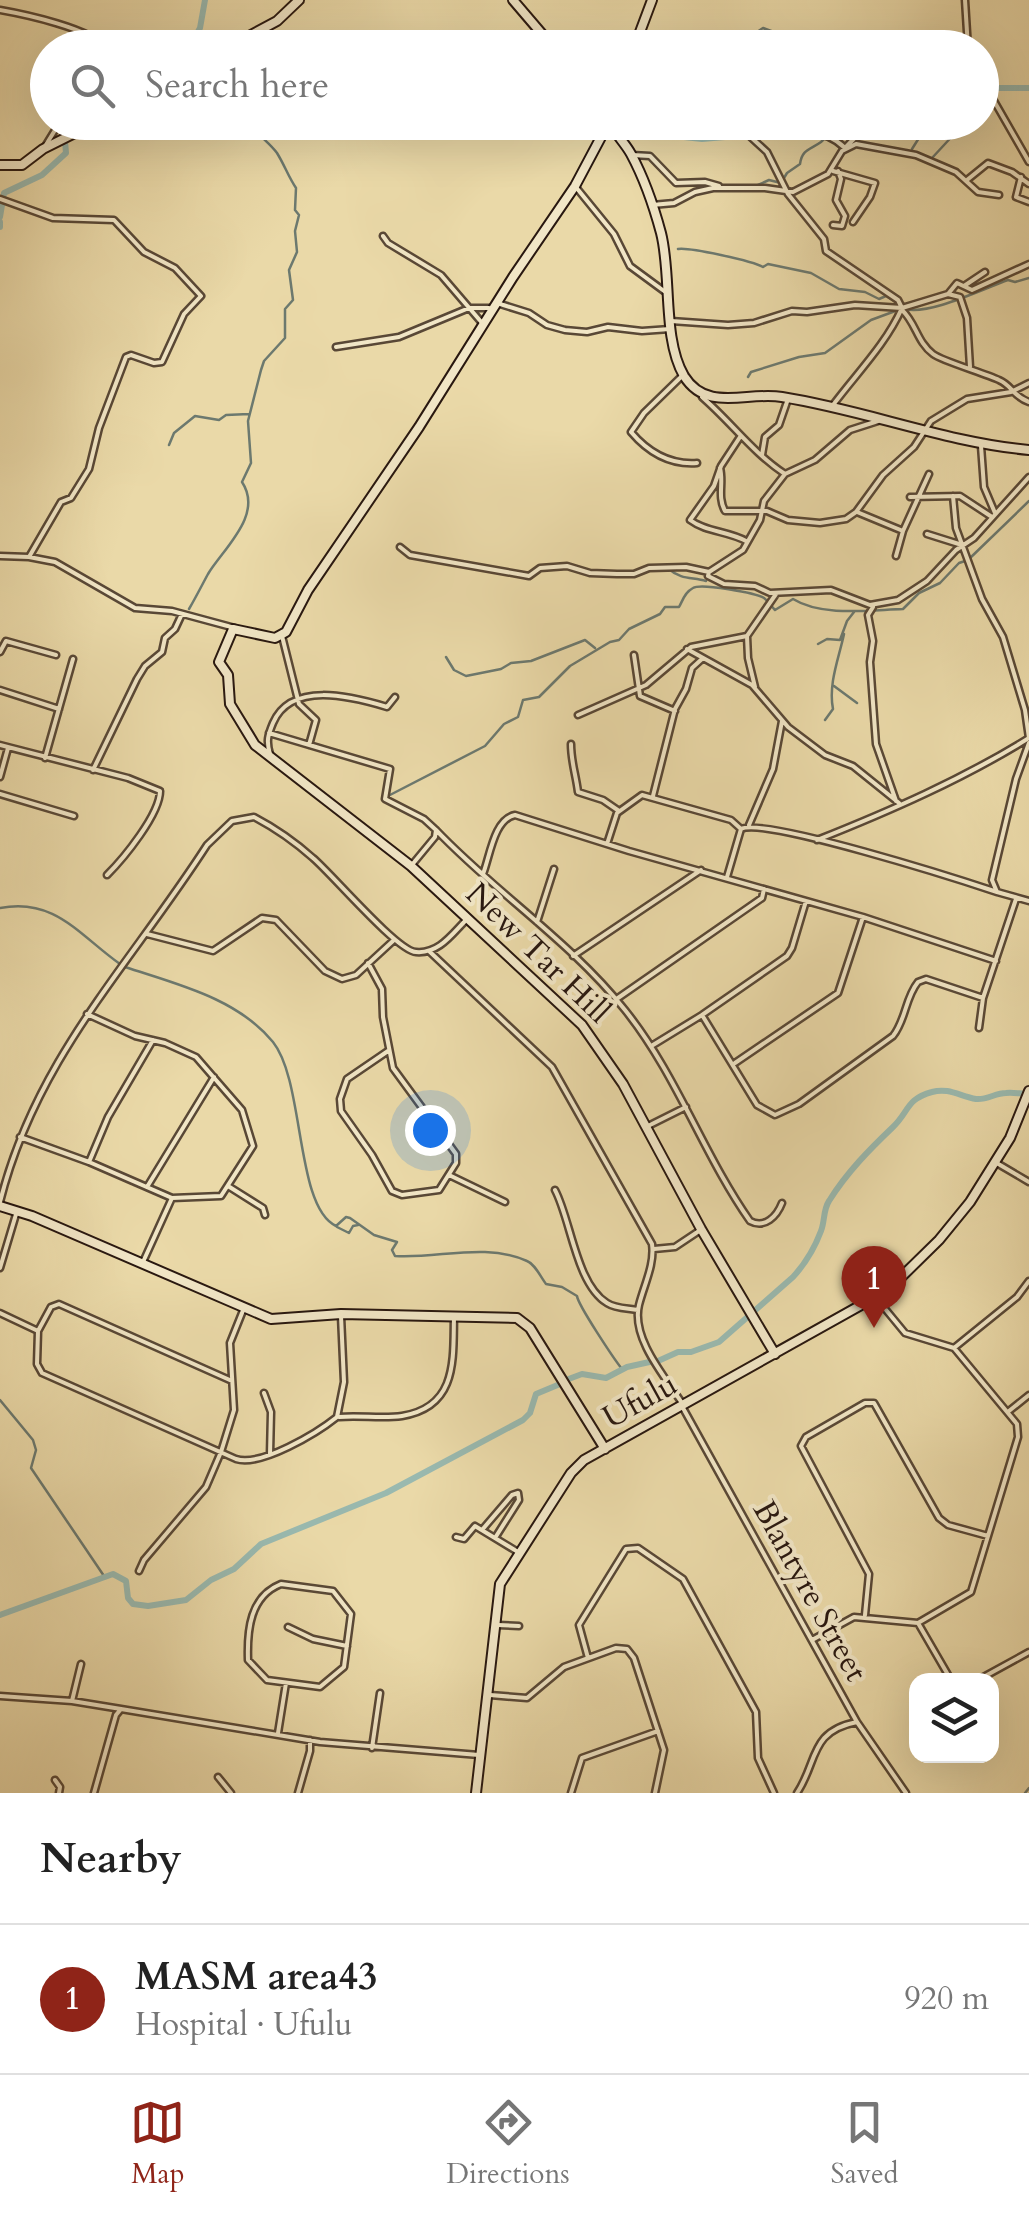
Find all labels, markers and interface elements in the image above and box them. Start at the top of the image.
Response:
search box [30,30,999,140]
icon: search [65,58,120,113]
text: Search here [145,59,329,111]
street label: New Tar Hill [456,873,620,1033]
your location [405,1105,456,1156]
pin: 1 [842,1246,906,1328]
street label: Ufulu [595,1363,685,1439]
street label: Blantyre Street [742,1493,878,1689]
map controls [909,1673,999,1763]
button: layers [909,1673,999,1763]
text: Nearby [40,1830,182,1887]
text: MASM area43 [135,1951,378,2003]
text: 1 [64,1977,81,2021]
text: 920 m [904,1977,989,2021]
text: Hospital · Ufulu [135,2003,352,2047]
tab: Map [130,2095,185,2193]
tab: Directions [446,2095,570,2193]
tab: Saved [831,2095,899,2193]

